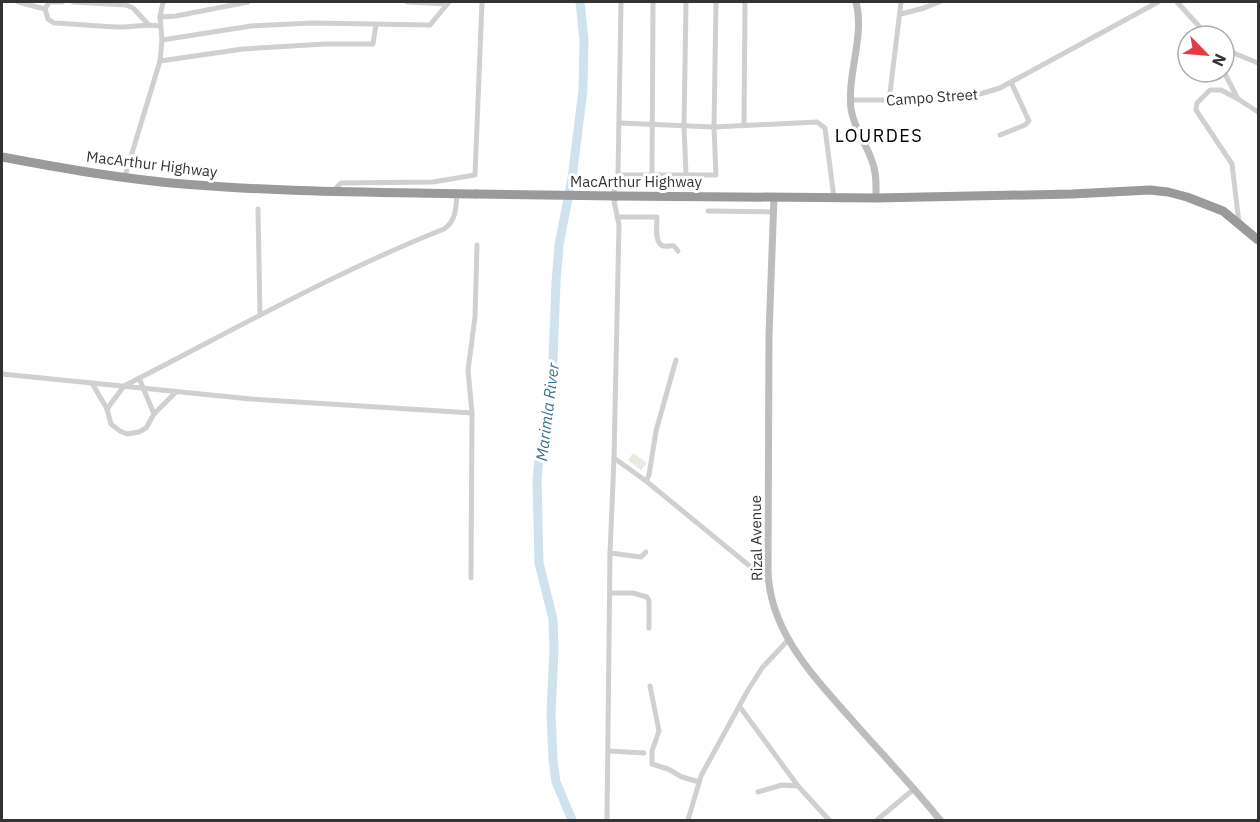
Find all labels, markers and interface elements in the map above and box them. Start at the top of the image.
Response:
north arrow [1176,24,1236,84]
text: N [1208,51,1231,70]
street label: Campo Street [885,84,979,110]
district label: LOURDES [835,124,923,147]
street label: MacArthur Highway [85,147,219,182]
street label: MacArthur Highway [570,172,702,191]
water label: Marimla River [531,361,563,462]
street label: Rizal Avenue [746,495,766,581]

